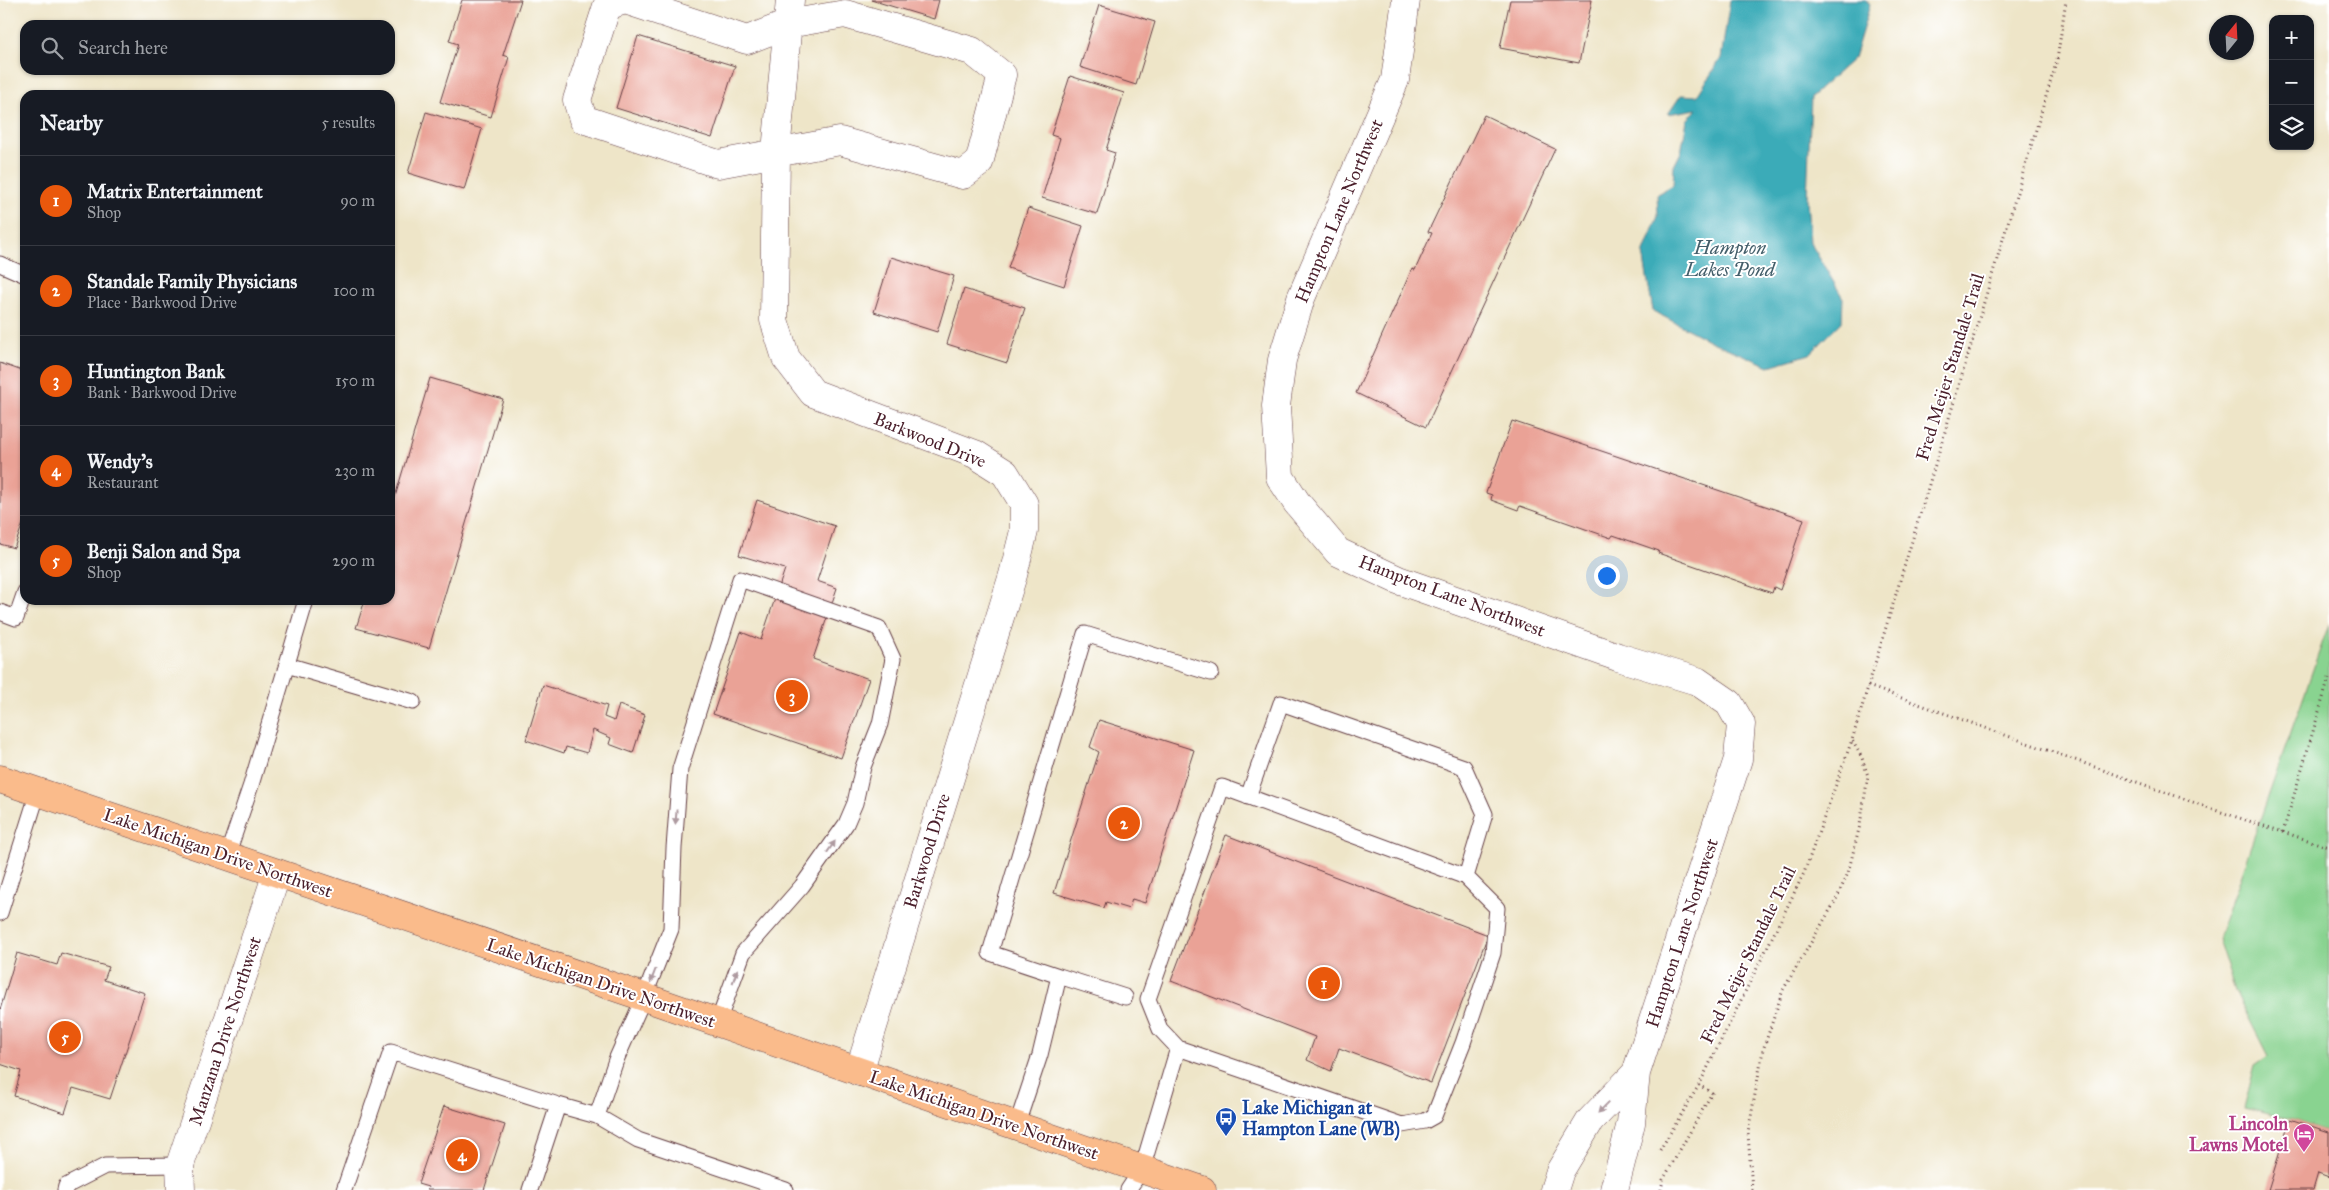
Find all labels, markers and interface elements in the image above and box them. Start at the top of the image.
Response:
north arrow [2209,15,2254,60]
map controls [2269,15,2314,150]
button: + [2269,15,2314,60]
search box [20,20,395,75]
icon: search [38,34,66,62]
text: Search here [78,36,168,59]
button: − [2269,60,2314,105]
button: layers [2269,105,2314,150]
text: Nearby [40,110,103,136]
text: 5 results [321,113,375,132]
street label: Hampton Lane Northwest [1290,115,1388,306]
text: Matrix Entertainment [87,180,263,203]
text: 1 [53,191,59,210]
text: 90 m [340,191,375,210]
text: Shop [87,203,121,222]
water label: Hampton Lakes Pond [1684,236,1776,281]
text: Standale Family Physicians [87,270,297,293]
street label: Fred Meijer Standale Trail [1911,271,1989,463]
text: 2 [52,281,60,300]
text: 100 m [333,281,375,300]
text: Place · Barkwood Drive [87,293,237,312]
text: Huntington Bank [87,360,225,383]
text: 3 [53,371,59,390]
text: 150 m [335,371,375,390]
text: Bank · Barkwood Drive [87,383,237,402]
street label: Barkwood Drive [871,407,989,473]
text: Wendy's [87,450,153,473]
text: 4 [52,461,60,480]
text: 230 m [335,461,375,480]
text: Restaurant [87,473,159,492]
text: Benji Salon and Spa [87,540,240,563]
street label: Hampton Lane Northwest [1356,550,1549,642]
text: 5 [52,551,60,570]
text: 290 m [332,551,375,570]
text: Shop [87,563,121,582]
your location [1594,563,1620,589]
pin: 3 [776,677,808,715]
street label: Barkwood Drive [899,791,955,911]
street label: Lake Michigan Drive Northwest [100,803,336,904]
pin: 2 [1108,804,1140,842]
one-way arrow [672,809,680,825]
street label: Hampton Lane Northwest [1641,835,1723,1030]
one-way arrow [826,840,836,854]
street label: Fred Meijer Standale Trail [1695,863,1801,1047]
street label: Manzana Drive Northwest [184,933,266,1128]
street label: Lake Michigan Drive Northwest [483,933,719,1034]
pin: 1 [1308,964,1340,1002]
one-way arrow [731,968,739,983]
one-way arrow [648,969,656,983]
pin: 5 [49,1018,81,1056]
street label: Lake Michigan Drive Northwest [866,1065,1102,1166]
place label: Lake Michigan at Hampton Lane (WB) [1242,1097,1400,1141]
one-way arrow [1597,1102,1609,1114]
bus stop icon: Lake Michigan at Hampton Lane (WB) [1214,1106,1238,1137]
place label: Lincoln Lawns Motel [2189,1113,2289,1156]
hotel icon: Lincoln Lawns Motel [2292,1122,2316,1153]
pin: 4 [446,1136,478,1174]

